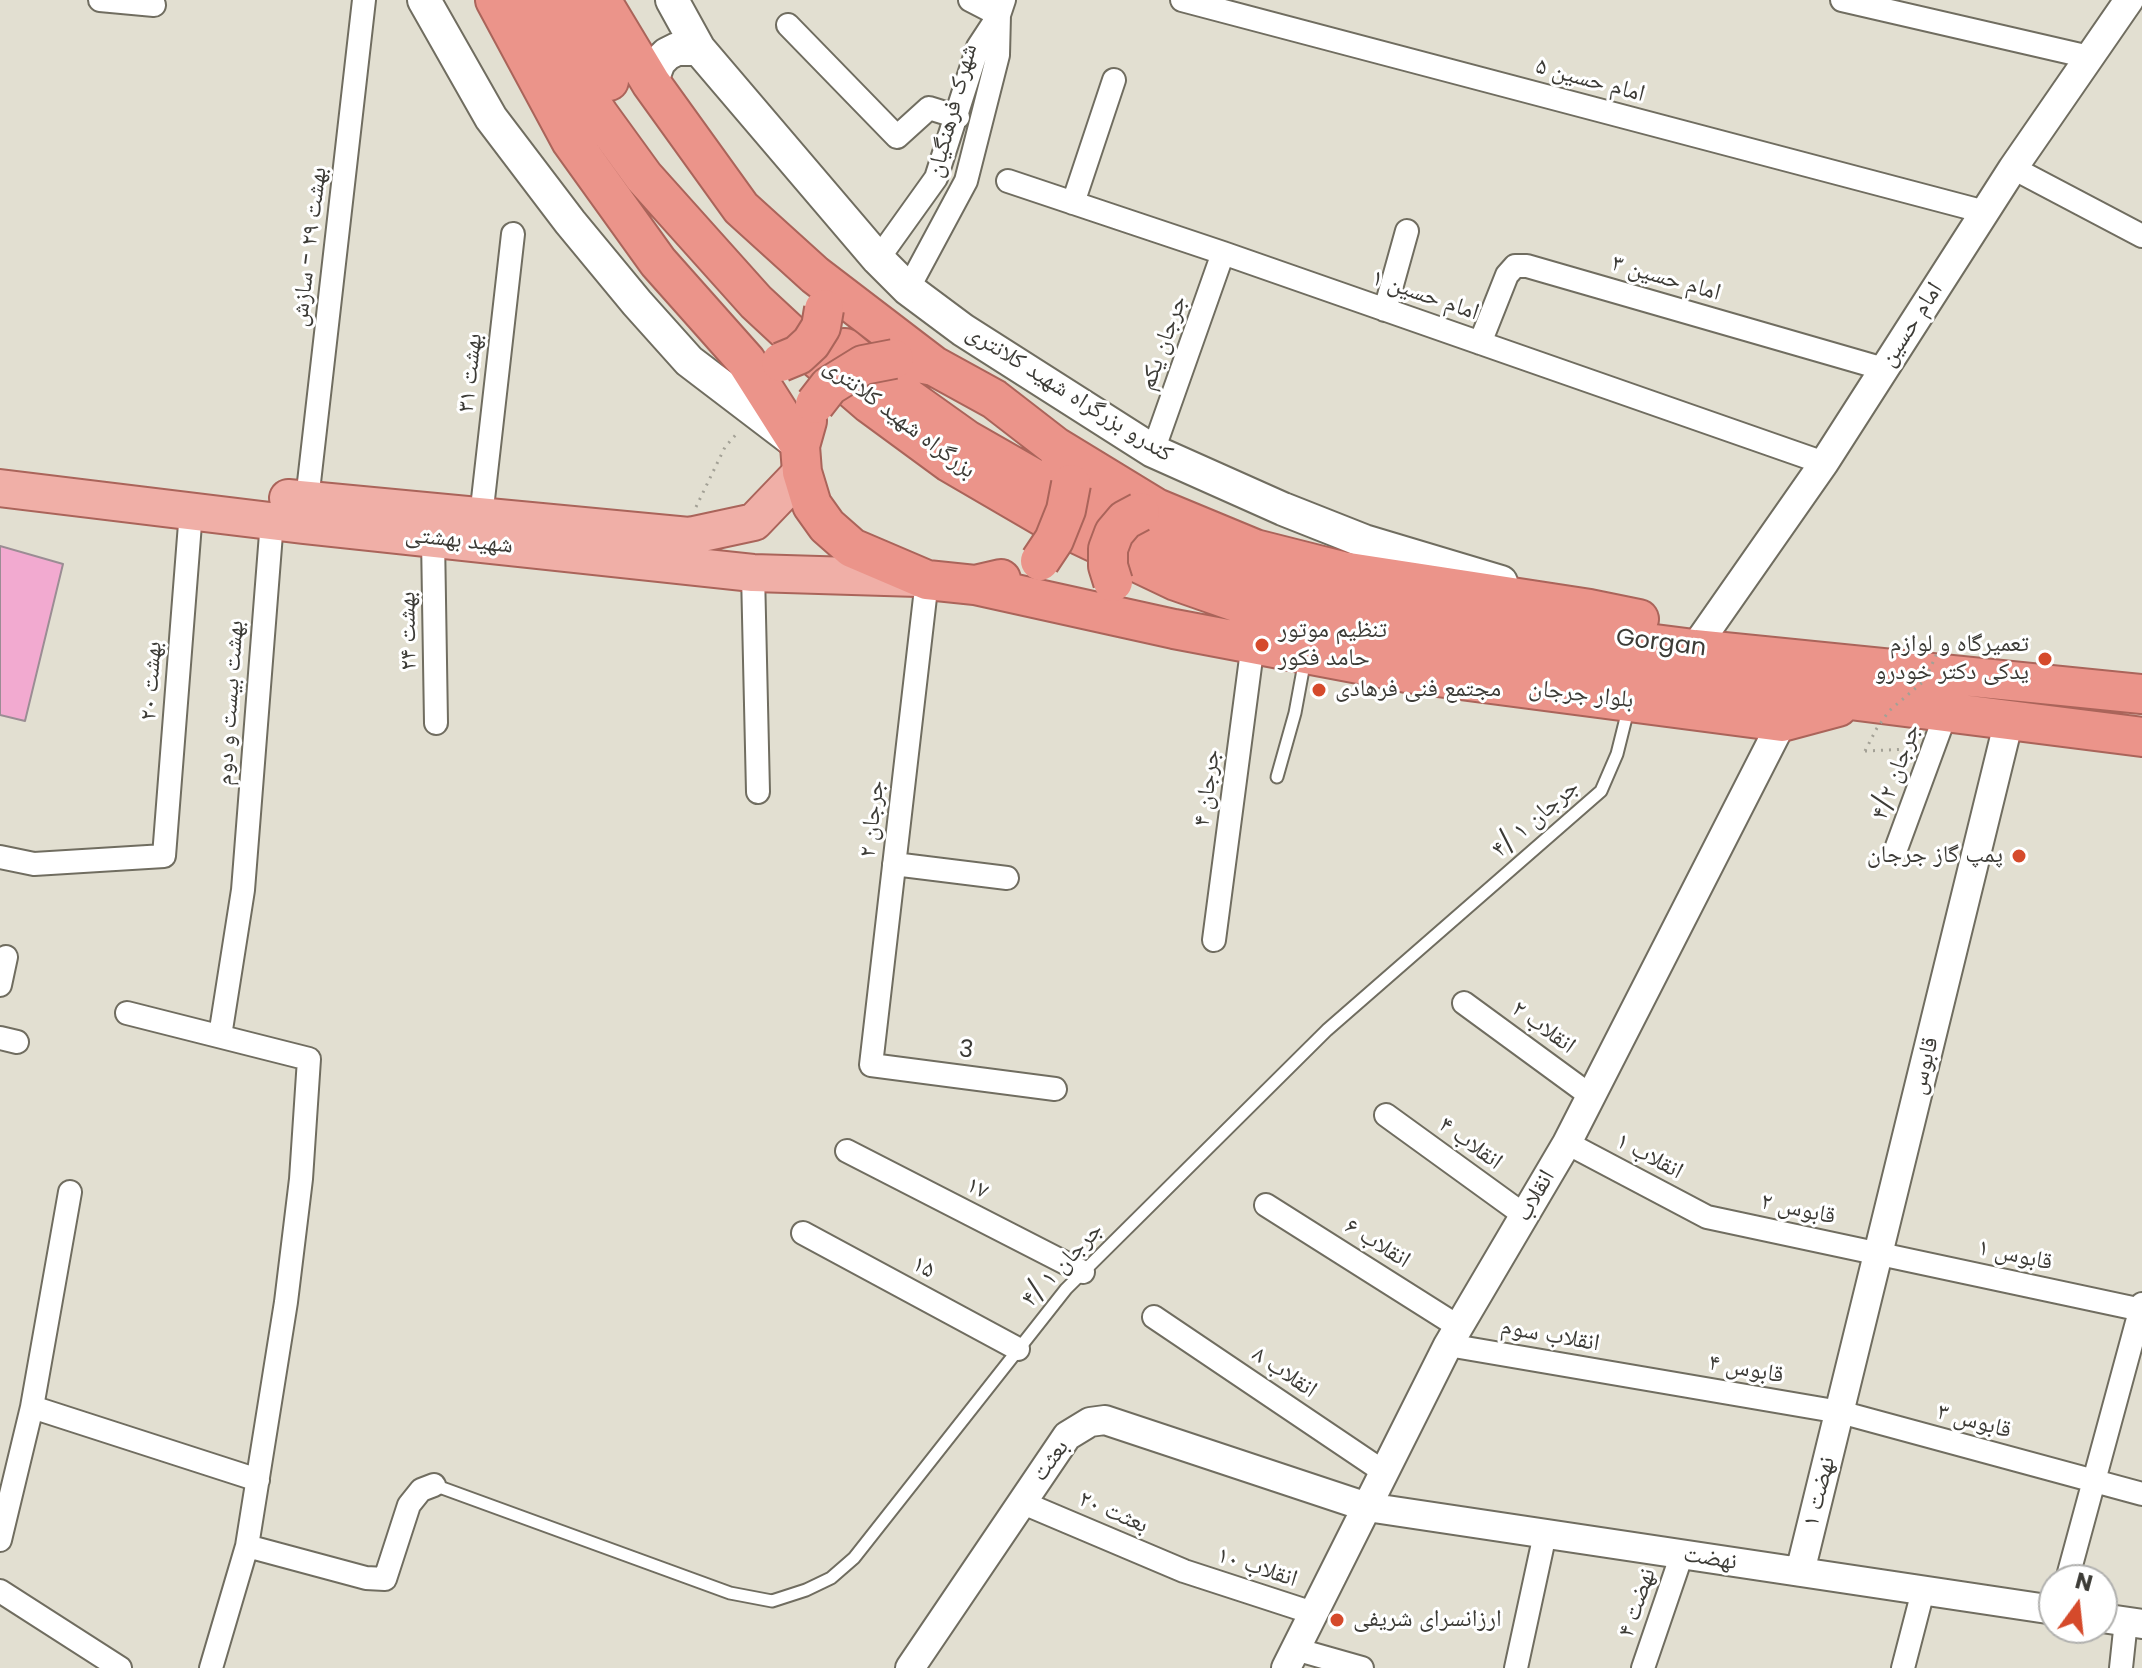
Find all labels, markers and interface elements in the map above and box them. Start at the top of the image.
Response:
street label: شهرک فرهنگیان [921,41,985,181]
street label: امام حسین ۵ [1532,53,1648,109]
street label: بهشت ۲۹ - سازش [286,165,334,329]
street label: امام حسین ۳ [1608,250,1724,308]
street label: امام حسین ۱ [1367,264,1483,328]
street label: امام حسین [1874,277,1950,373]
street label: جرجان یکم [1134,292,1194,394]
street label: کندرو بزرگراه شهید کلانتری [960,319,1178,469]
street label: بهشت ۳۱ [453,332,489,414]
street label: بزرگراه شهید کلانتری [817,352,981,486]
street label: شهید بهشتی [404,521,514,561]
street label: بهشت ۲۴ [394,591,424,671]
place label: تنظیم موتور حامد فکور [1278,617,1387,673]
street label: بهشت بیست و دوم [211,620,251,786]
street label: Gorgan [1614,624,1708,664]
place label: تعمیرگاه و لوازم یدکی دکتر خودرو [1875,631,2029,687]
marker: تنظیم موتور حامد فکور [1253,636,1271,654]
street label: بهشت ۲۰ [135,640,169,722]
marker: تعمیرگاه و لوازم یدکی دکتر خودرو [2036,650,2054,668]
street label: بلوار جرجان [1527,674,1635,716]
place label: مجتمع فنی فرهادی [1335,676,1501,704]
marker: مجتمع فنی فرهادی [1310,681,1328,699]
street label: ۴/۲ جرجان [1866,720,1928,824]
street label: ۴ جرجان [1188,748,1228,828]
street label: جرجان ۱ /۴ [1486,773,1586,865]
street label: جرجان ۲ [854,779,892,859]
place label: پمپ گاز جرجان [1867,842,2003,870]
marker: پمپ گاز جرجان [2010,847,2028,865]
street label: ۲ انقلاب [1505,995,1581,1061]
street label: قابوس [1904,1034,1946,1098]
street label: 3 [957,1036,975,1066]
street label: ۴ انقلاب [1432,1111,1508,1177]
street label: انقلاب ۱ [1610,1127,1688,1187]
street label: انقلاب [1510,1165,1562,1227]
street label: ۱۷ [961,1171,993,1207]
street label: ۲ قابوس [1758,1188,1838,1232]
street label: ۶ انقلاب [1339,1213,1415,1275]
street label: جرجان ۱ /۴ [1016,1216,1110,1314]
street label: ۱ قابوس [1975,1234,2055,1278]
street label: ۱۵ [907,1250,939,1286]
street label: انقلاب سوم [1498,1313,1602,1359]
street label: ۸ انقلاب [1246,1341,1322,1405]
street label: ۴ قابوس [1706,1349,1786,1391]
street label: ۳ قابوس [1934,1398,2014,1446]
street label: بعثت [1026,1434,1076,1488]
street label: ۱ نهضت [1797,1454,1843,1530]
street label: ۲۰ بعثت [1074,1486,1152,1540]
street label: نهضت [1681,1541,1739,1577]
street label: ۱۰ انقلاب [1213,1542,1301,1594]
north arrow [2038,1564,2118,1644]
street label: ۴ نهضت [1613,1565,1663,1641]
text: N [2072,1565,2096,1599]
place label: ارزانسرای شریفی [1353,1606,1502,1634]
marker: ارزانسرای شریفی [1328,1611,1346,1629]

